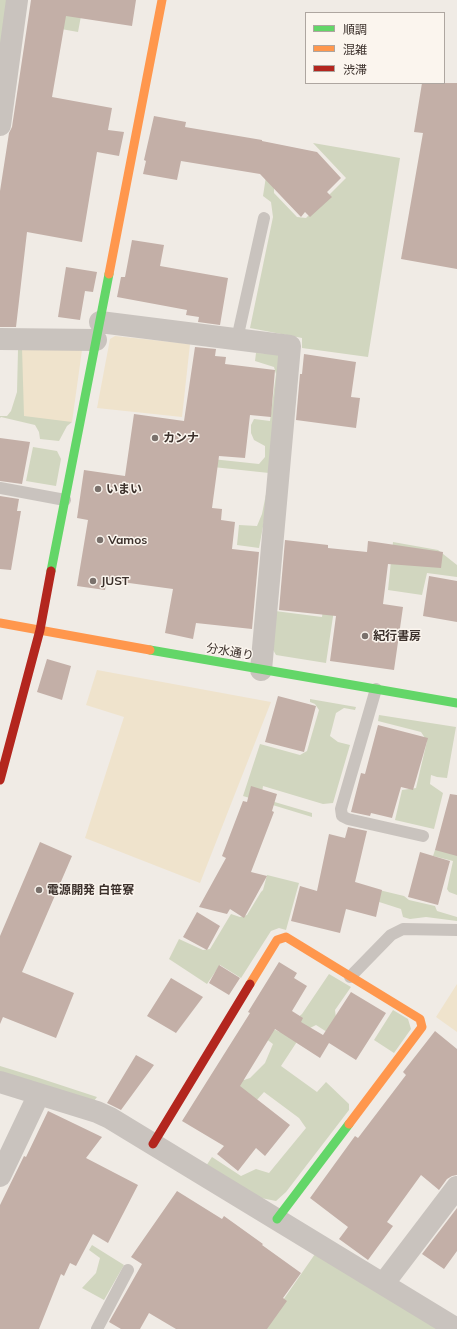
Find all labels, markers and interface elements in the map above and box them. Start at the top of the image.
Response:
legend [305,12,445,84]
text: 順調 [343,22,367,37]
text: 混雑 [343,42,367,57]
text: 渋滞 [343,62,367,77]
place label: カンナ [163,431,199,445]
marker: カンナ [150,433,160,443]
place label: いまい [106,482,142,496]
marker: いまい [93,484,103,494]
place label: Vamos [108,533,147,547]
marker: Vamos [95,535,105,545]
place label: JUST [101,574,129,588]
marker: JUST [88,576,98,586]
place label: 紀行書房 [373,629,421,643]
marker: 紀行書房 [360,631,370,641]
street label: 分水通り [205,641,255,663]
place label: 電源開発 白笹寮 [47,883,134,897]
marker: 電源開発 白笹寮 [34,885,44,895]

